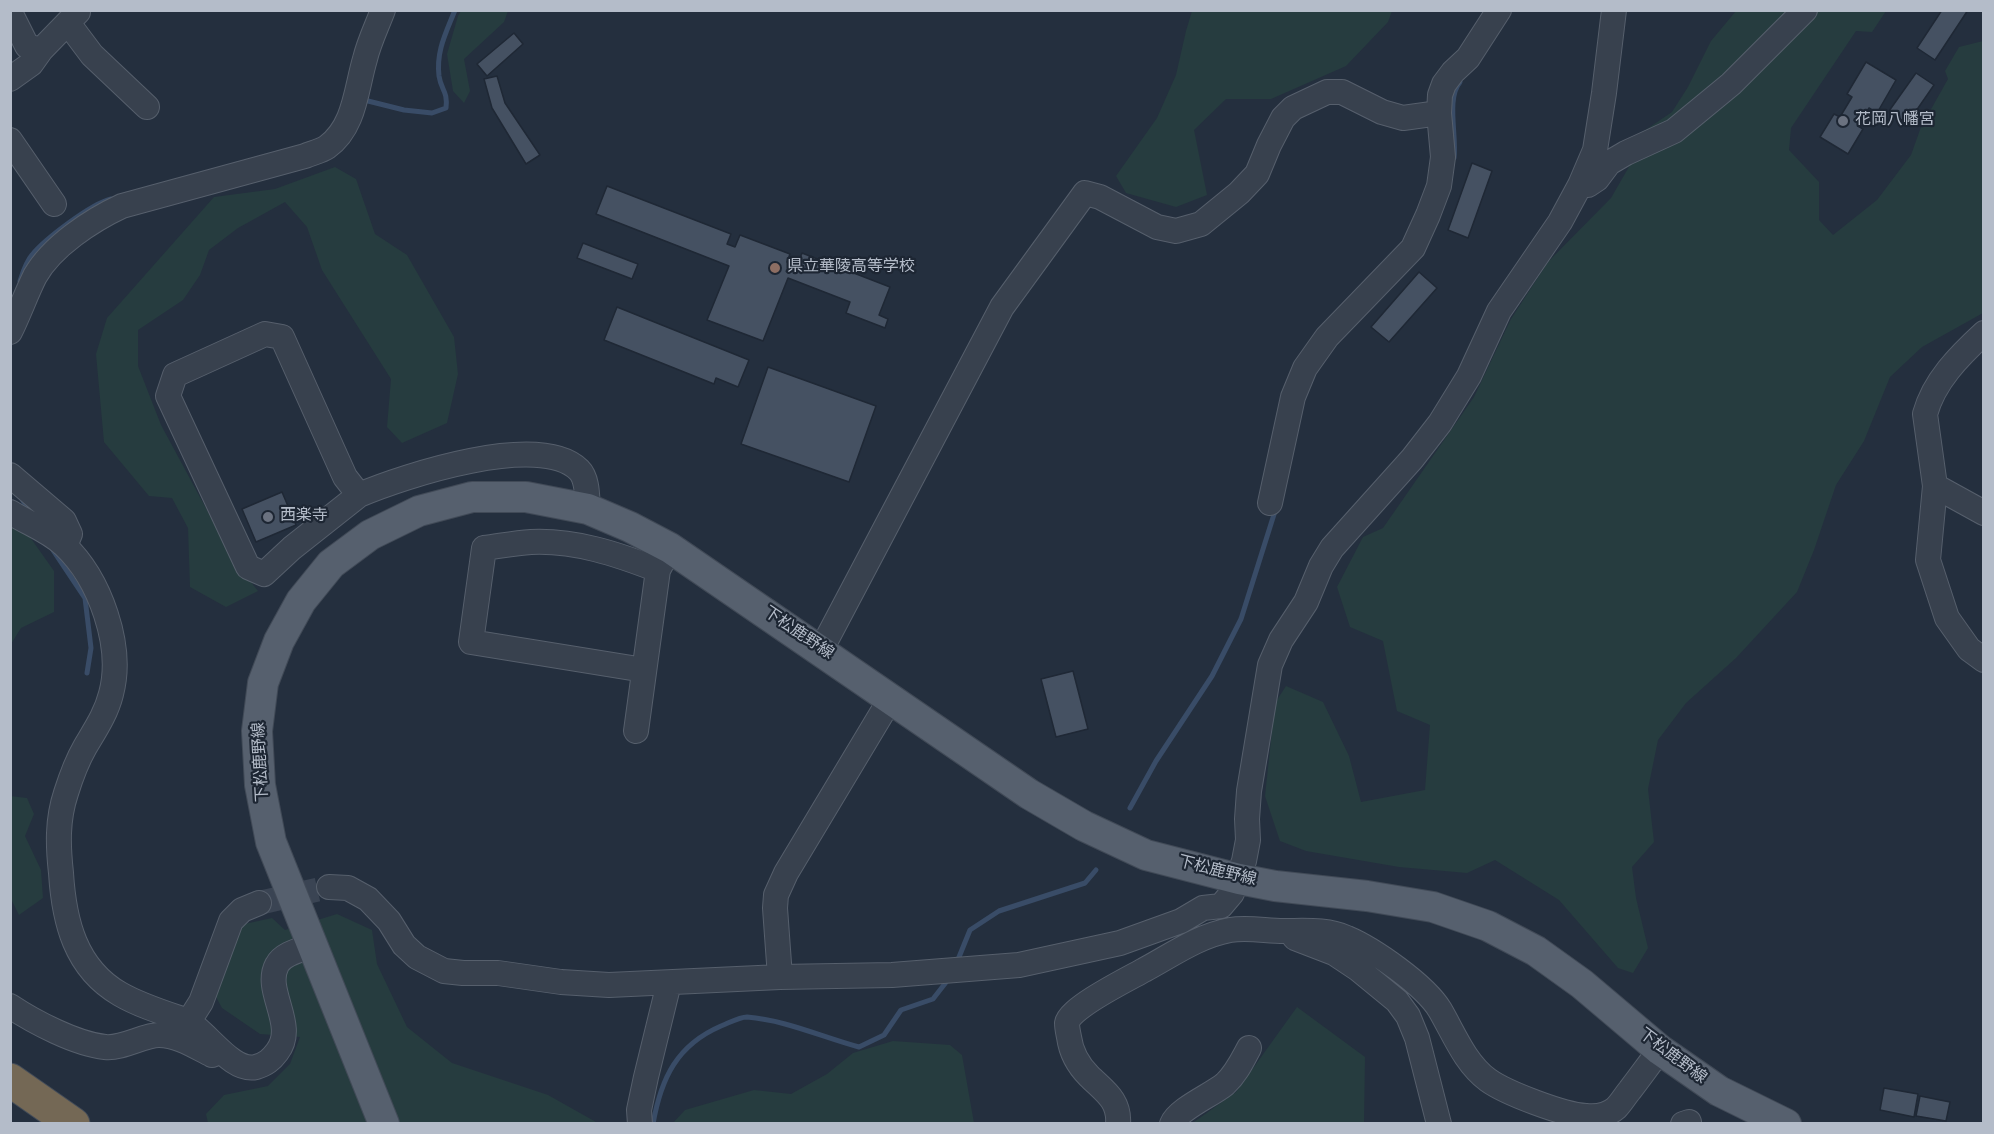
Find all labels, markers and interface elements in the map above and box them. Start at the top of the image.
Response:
place label: 花岡八幡宮 [1855,111,1935,131]
marker: 花岡八幡宮 [1836,114,1850,128]
place label: 県立華陵高等学校 [787,258,915,278]
marker: 県立華陵高等学校 [768,261,782,275]
place label: 西楽寺 [280,507,328,527]
marker: 西楽寺 [261,510,275,524]
street label: 下松鹿野線 [759,604,837,664]
street label: 下松鹿野線 [250,722,274,802]
street label: 下松鹿野線 [1176,853,1258,891]
street label: 下松鹿野線 [1634,1025,1710,1089]

